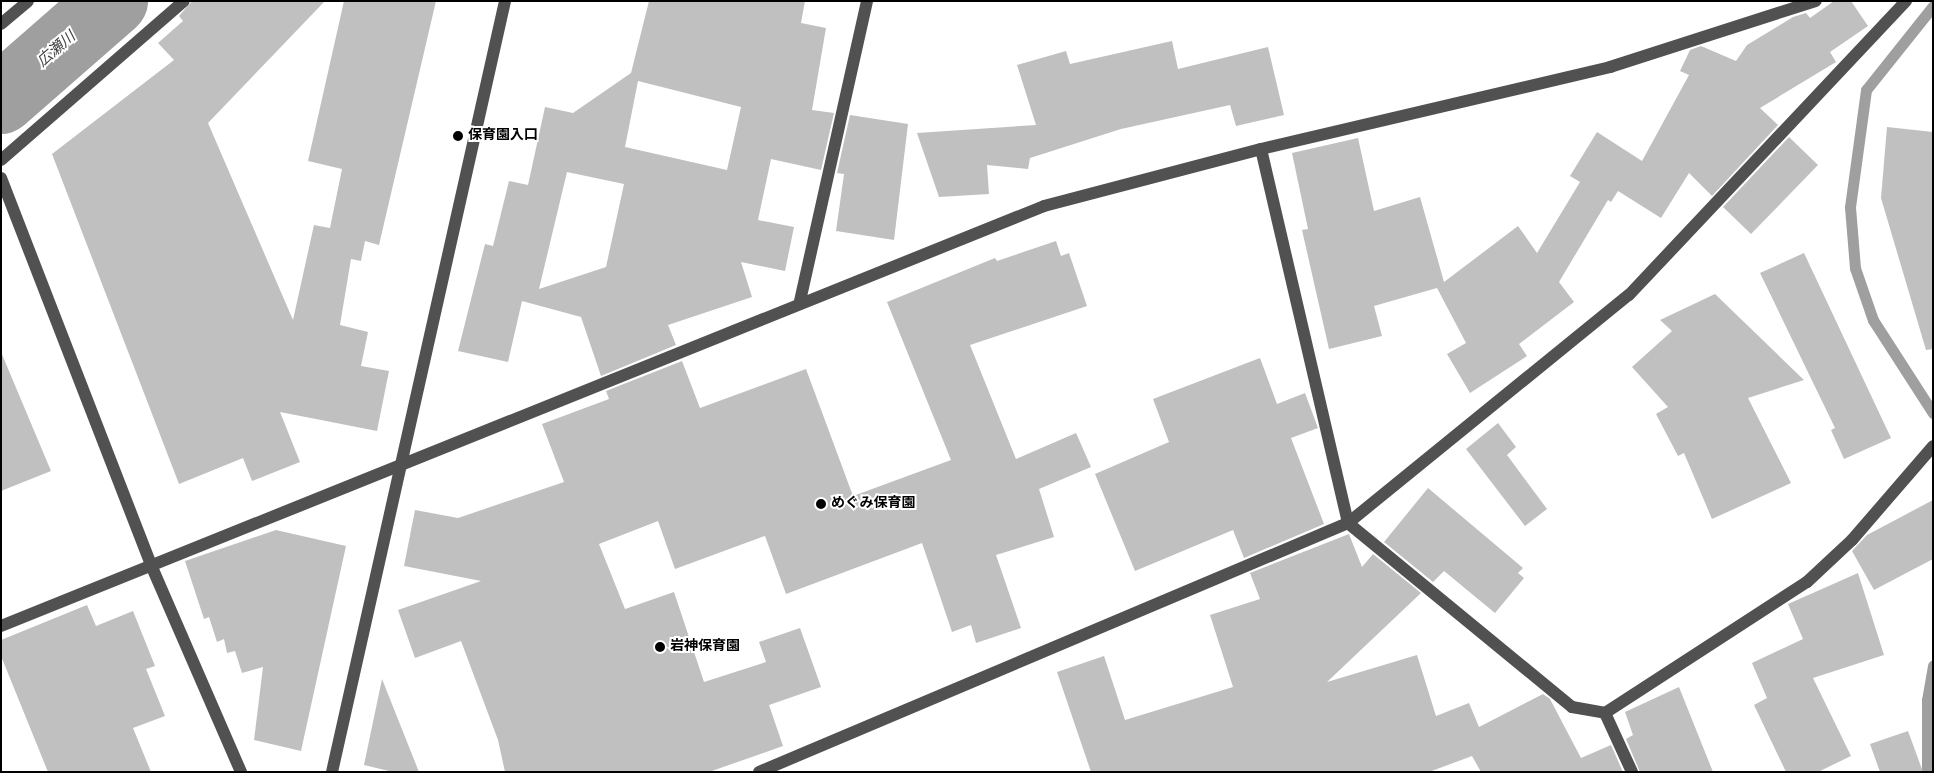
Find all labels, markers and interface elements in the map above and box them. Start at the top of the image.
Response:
water label: 広瀬川 [34,28,80,72]
place label: 保育園入口 [468,128,538,144]
marker: 保育園入口 [452,130,464,142]
place label: めぐみ保育園 [831,496,915,512]
marker: めぐみ保育園 [815,498,827,510]
place label: 岩神保育園 [670,639,740,655]
marker: 岩神保育園 [654,641,666,653]

